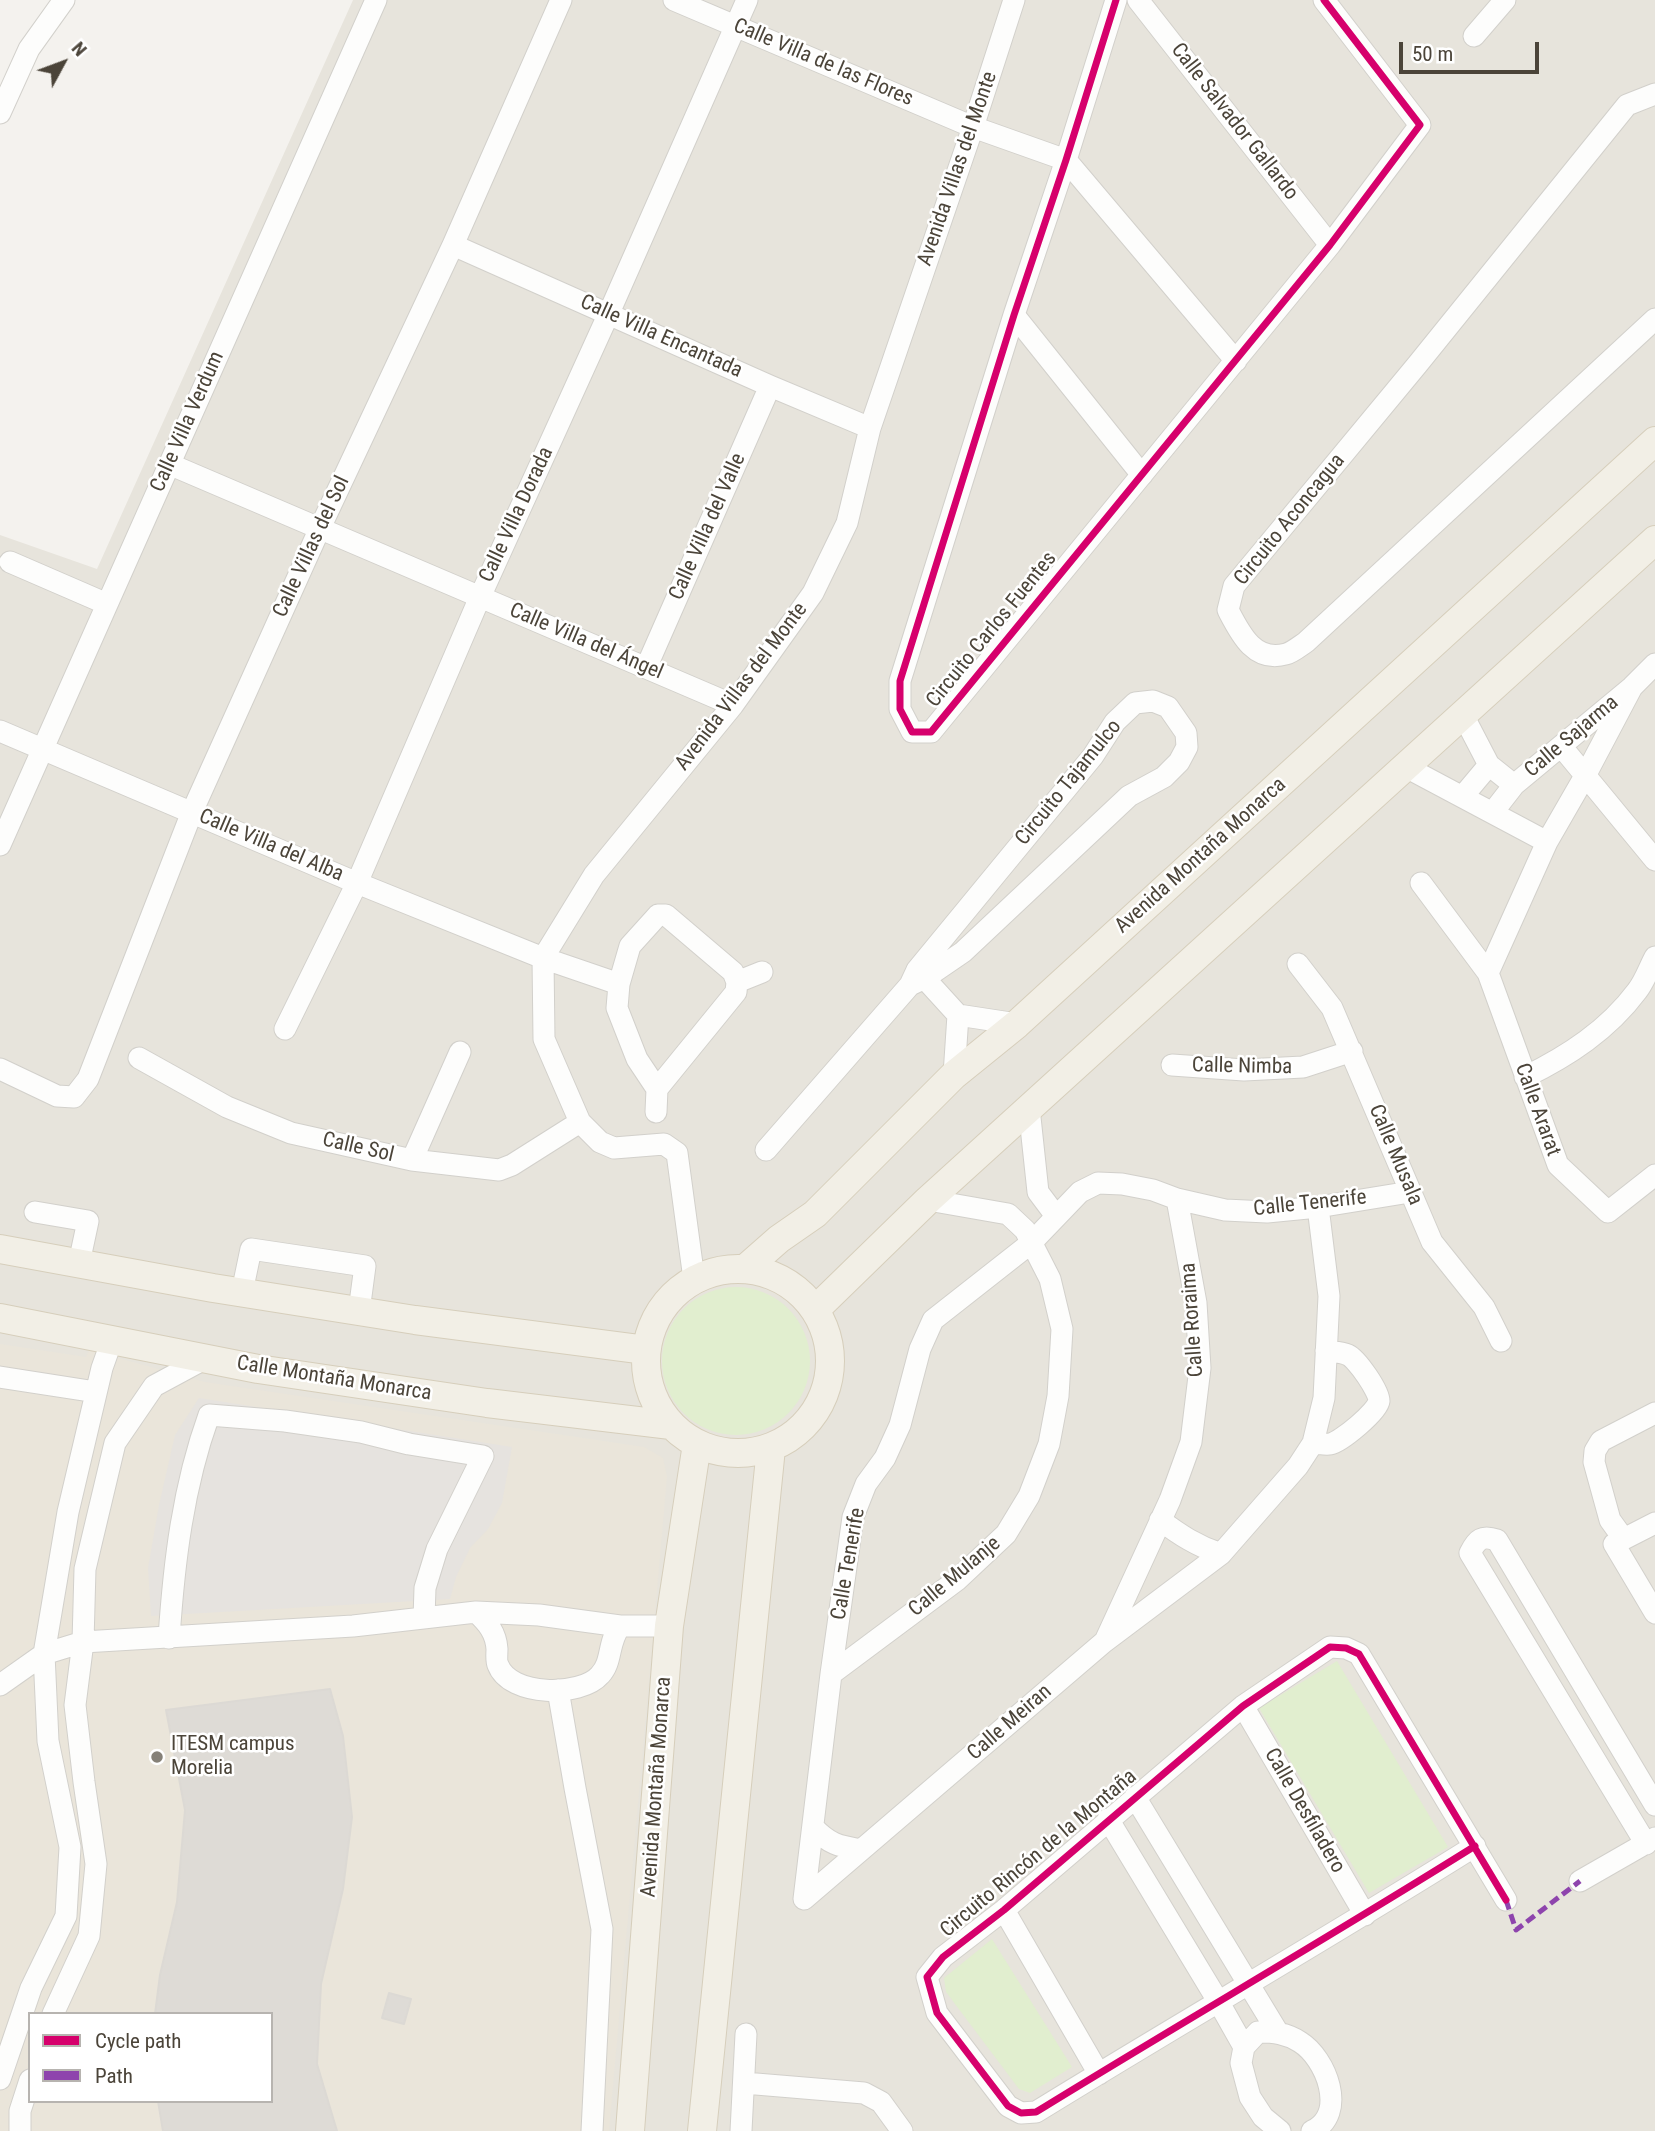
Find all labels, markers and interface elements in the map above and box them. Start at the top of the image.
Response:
street label: Calle Villa de las Flores [729,14,917,112]
north arrow [28,28,98,98]
scale bar [1403,28,1543,72]
text: N [67,37,92,61]
street label: Calle Salvador Gallardo [1165,38,1303,206]
text: 50 m [1412,42,1453,66]
street label: Avenida Villas del Monte [913,69,1003,269]
street label: Calle Villa Encantada [576,290,746,384]
street label: Calle Villa Verdum [146,348,230,496]
street label: Calle Villa Dorada [475,443,559,587]
street label: Circuito Aconcagua [1229,449,1351,591]
street label: Calle Villa del Valle [664,450,752,604]
street label: Calle Villas del Sol [268,472,356,622]
street label: Circuito Carlos Fuentes [922,547,1062,713]
street label: Calle Villa del Ángel [505,598,667,686]
street label: Avenida Villas del Monte [671,598,813,776]
street label: Calle Sajarma [1520,691,1624,783]
street label: Circuito Tajamulco [1011,715,1127,851]
street label: Avenida Montaña Monarca [1110,773,1292,939]
street label: Calle Villa del Alba [195,804,347,888]
street label: Calle Nimba [1192,1054,1292,1080]
street label: Calle Ararat [1509,1060,1565,1160]
street label: Calle Musala [1363,1101,1427,1209]
street label: Calle Sol [320,1128,396,1168]
street label: Calle Tenerife [1252,1186,1368,1222]
street label: Calle Roraima [1176,1262,1210,1378]
street label: Calle Montaña Monarca [235,1351,433,1407]
street label: Calle Tenerife [827,1506,871,1622]
street label: Calle Mulanje [904,1531,1006,1623]
street label: Avenida Montaña Monarca [637,1676,677,1898]
street label: Calle Meiran [963,1680,1057,1766]
place label: ITESM campus Morelia [171,1732,295,1782]
street label: Calle Desfiladero [1258,1744,1350,1878]
marker: ITESM campus Morelia [149,1749,165,1765]
street label: Circuito Rincón de la Montaña [936,1765,1142,1943]
legend [28,2012,273,2103]
text: Cycle path [95,2029,181,2053]
text: Path [95,2064,133,2088]

